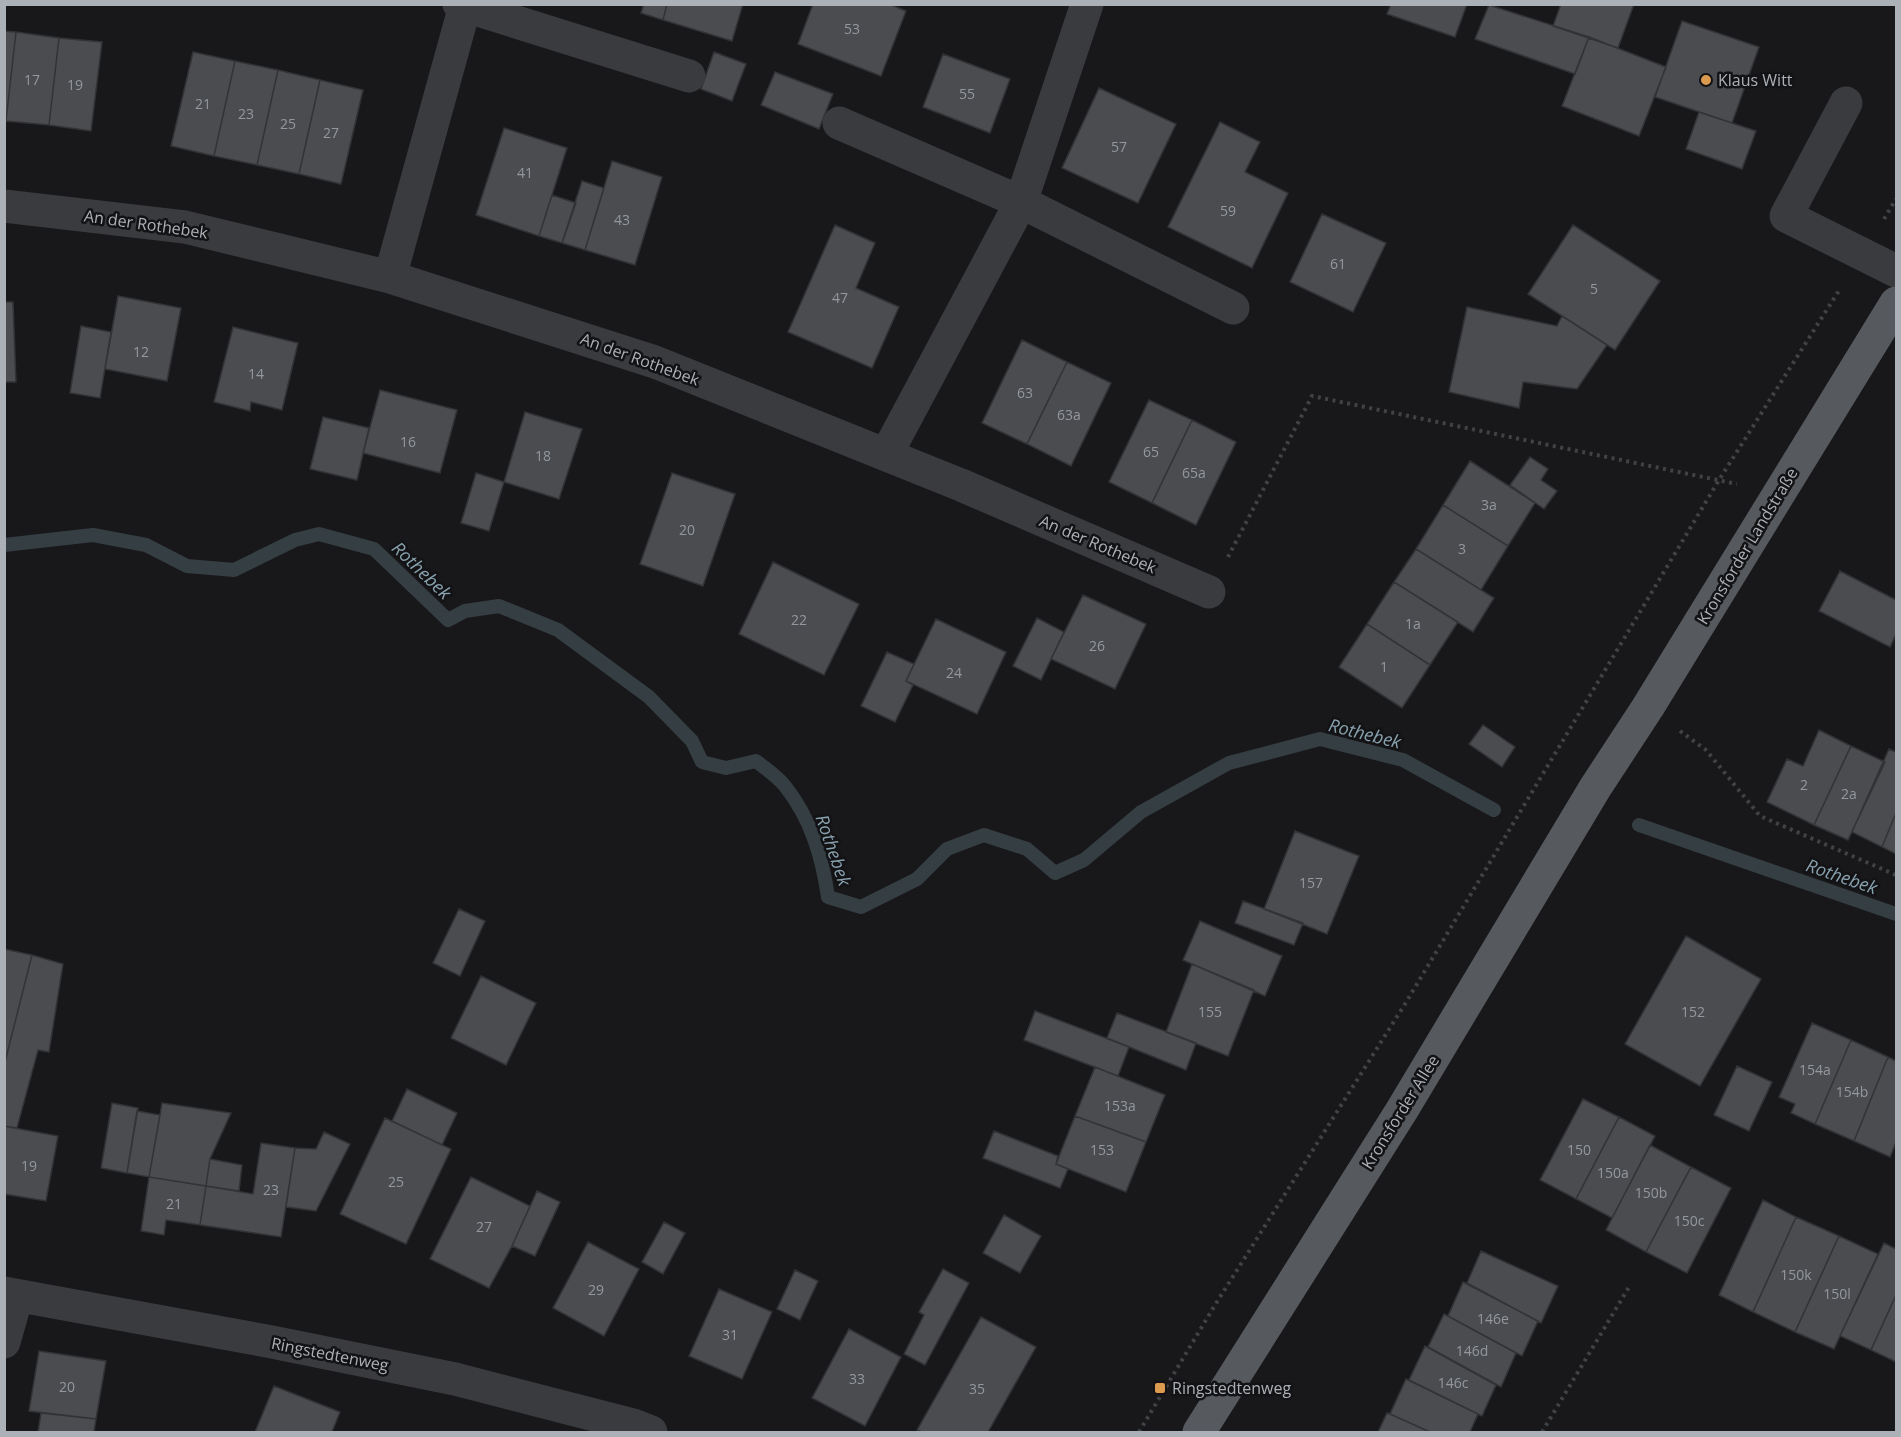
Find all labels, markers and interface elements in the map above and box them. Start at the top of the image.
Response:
house number: 53 [844,19,860,38]
place label: Klaus Witt [1718,69,1793,91]
house number: 17 [24,70,40,89]
marker: Klaus Witt [1699,73,1713,87]
house number: 19 [67,75,83,94]
house number: 55 [959,84,975,103]
house number: 21 [195,94,211,113]
house number: 23 [238,104,254,123]
house number: 25 [280,114,296,133]
house number: 27 [323,123,339,142]
house number: 57 [1111,137,1127,156]
house number: 41 [517,163,533,182]
house number: 59 [1220,201,1236,220]
street label: An der Rothebek [83,204,210,244]
house number: 43 [614,210,630,229]
house number: 61 [1330,254,1346,273]
house number: 5 [1590,279,1598,298]
house number: 47 [832,288,848,307]
street label: An der Rothebek [578,327,703,391]
house number: 12 [133,342,149,361]
house number: 14 [248,364,264,383]
house number: 63 [1017,383,1033,402]
house number: 63a [1057,405,1081,424]
house number: 16 [400,432,416,451]
house number: 65 [1143,442,1159,461]
house number: 18 [535,446,551,465]
house number: 65a [1182,463,1206,482]
street label: Kronsforder Landstraße [1691,464,1803,628]
house number: 3a [1481,495,1497,514]
street label: An der Rothebek [1036,510,1160,579]
house number: 20 [679,520,695,539]
water label: Rothebek [387,536,458,605]
house number: 3 [1458,539,1466,558]
house number: 22 [791,610,807,629]
house number: 1a [1405,614,1421,633]
house number: 26 [1089,636,1105,655]
house number: 1 [1380,657,1388,676]
house number: 24 [946,663,962,682]
water label: Rothebek [1326,712,1405,754]
house number: 2 [1800,775,1808,794]
house number: 2a [1841,784,1857,803]
water label: Rothebek [811,811,858,890]
water label: Rothebek [1803,853,1882,900]
house number: 157 [1299,873,1323,892]
house number: 155 [1198,1002,1222,1021]
house number: 152 [1681,1002,1705,1021]
street label: Kronsforder Allee [1356,1051,1444,1173]
house number: 154a [1799,1060,1831,1079]
house number: 154b [1836,1082,1868,1101]
house number: 153a [1104,1096,1136,1115]
house number: 153 [1090,1140,1114,1159]
house number: 150 [1567,1140,1591,1159]
house number: 19 [21,1156,37,1175]
house number: 150a [1597,1163,1629,1182]
house number: 25 [388,1172,404,1191]
house number: 23 [263,1180,279,1199]
house number: 150b [1635,1183,1667,1202]
house number: 21 [166,1194,182,1213]
house number: 150c [1674,1211,1705,1230]
house number: 27 [476,1217,492,1236]
house number: 150k [1780,1265,1812,1284]
house number: 29 [588,1280,604,1299]
house number: 150l [1823,1284,1851,1303]
house number: 146e [1477,1309,1509,1328]
house number: 31 [722,1325,738,1344]
street label: Ringstedtenweg [269,1332,391,1376]
house number: 146d [1456,1341,1488,1360]
house number: 33 [849,1369,865,1388]
house number: 146c [1438,1373,1469,1392]
house number: 20 [59,1377,75,1396]
place label: Ringstedtenweg [1172,1377,1291,1399]
house number: 35 [969,1379,985,1398]
marker: Ringstedtenweg [1153,1381,1167,1395]

